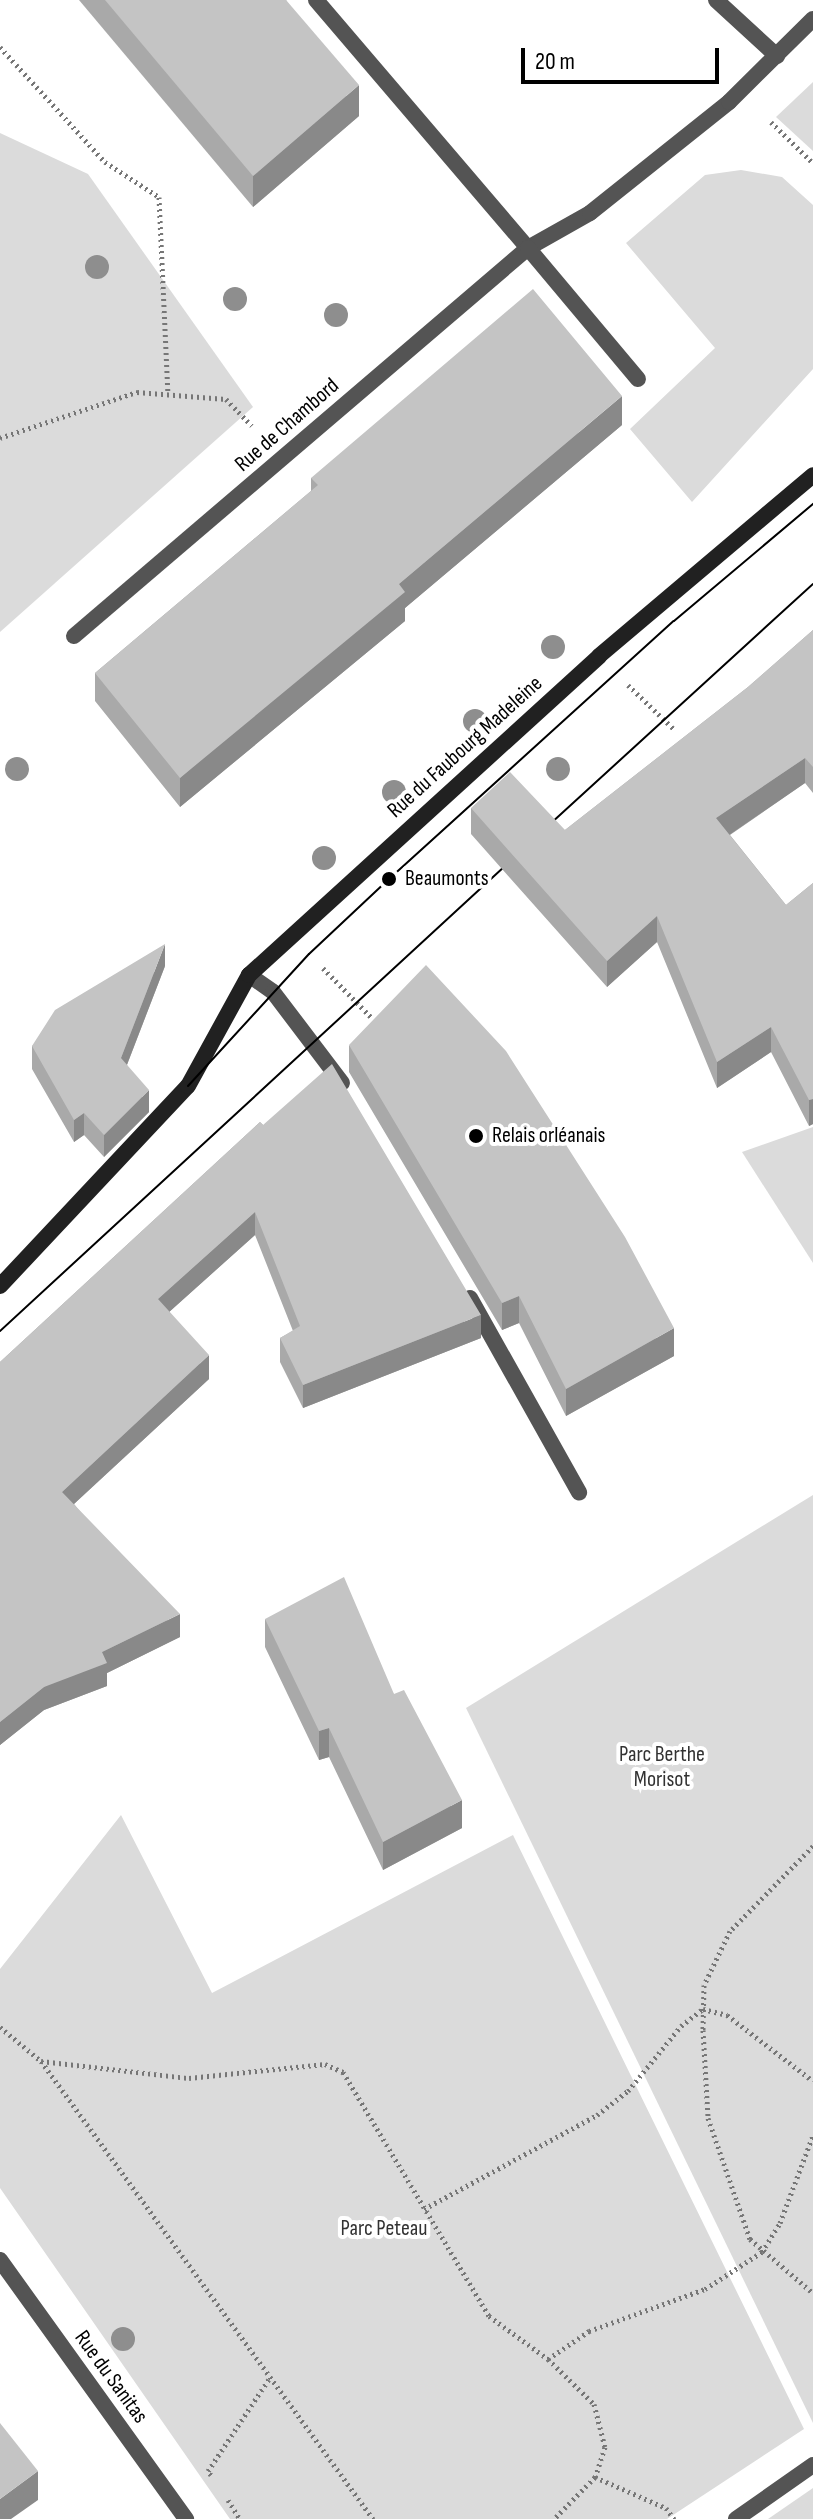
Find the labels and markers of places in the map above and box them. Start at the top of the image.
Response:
place label: Beaumonts [405,866,489,892]
marker: Beaumonts [380,870,398,888]
place label: Relais orléanais [492,1123,606,1149]
marker: Relais orléanais [467,1127,485,1145]

